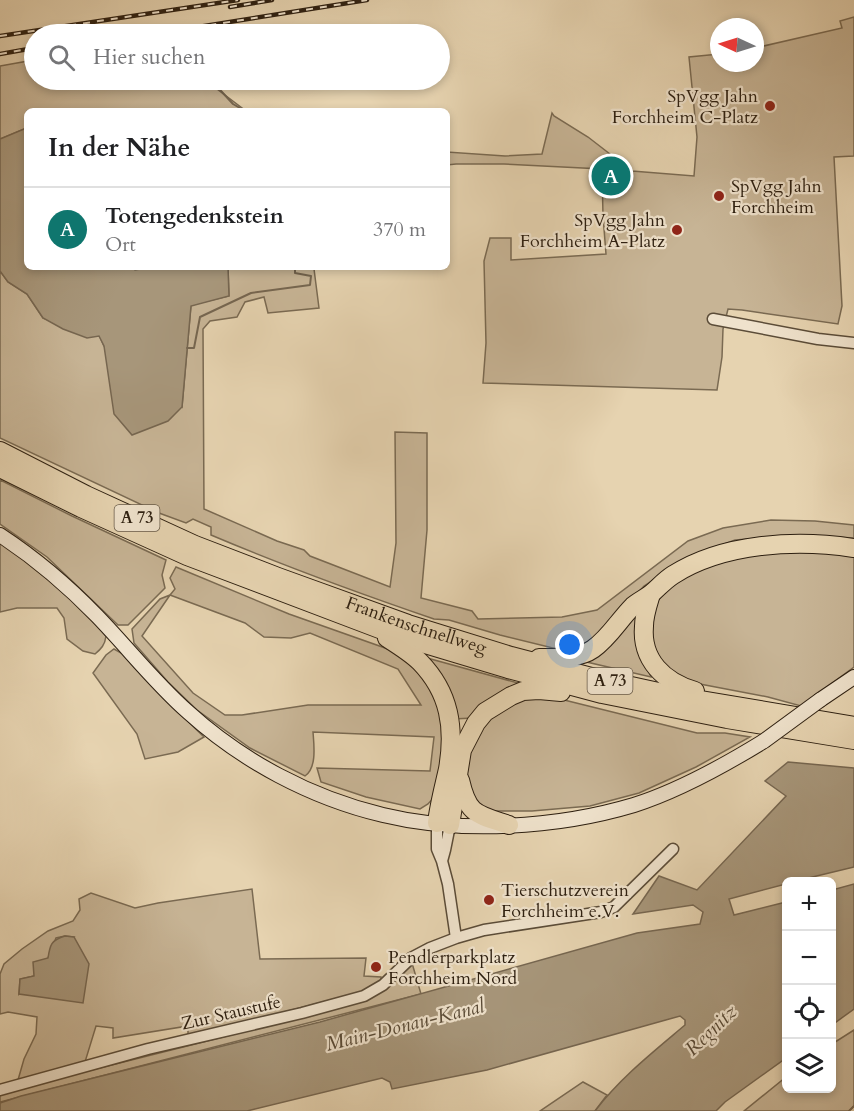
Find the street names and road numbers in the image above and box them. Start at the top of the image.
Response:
road number: A 73 [114,505,160,531]
street label: Frankenschnellweg [342,590,491,661]
road number: A 73 [588,668,632,694]
street label: Zur Staustufe [179,989,283,1037]

